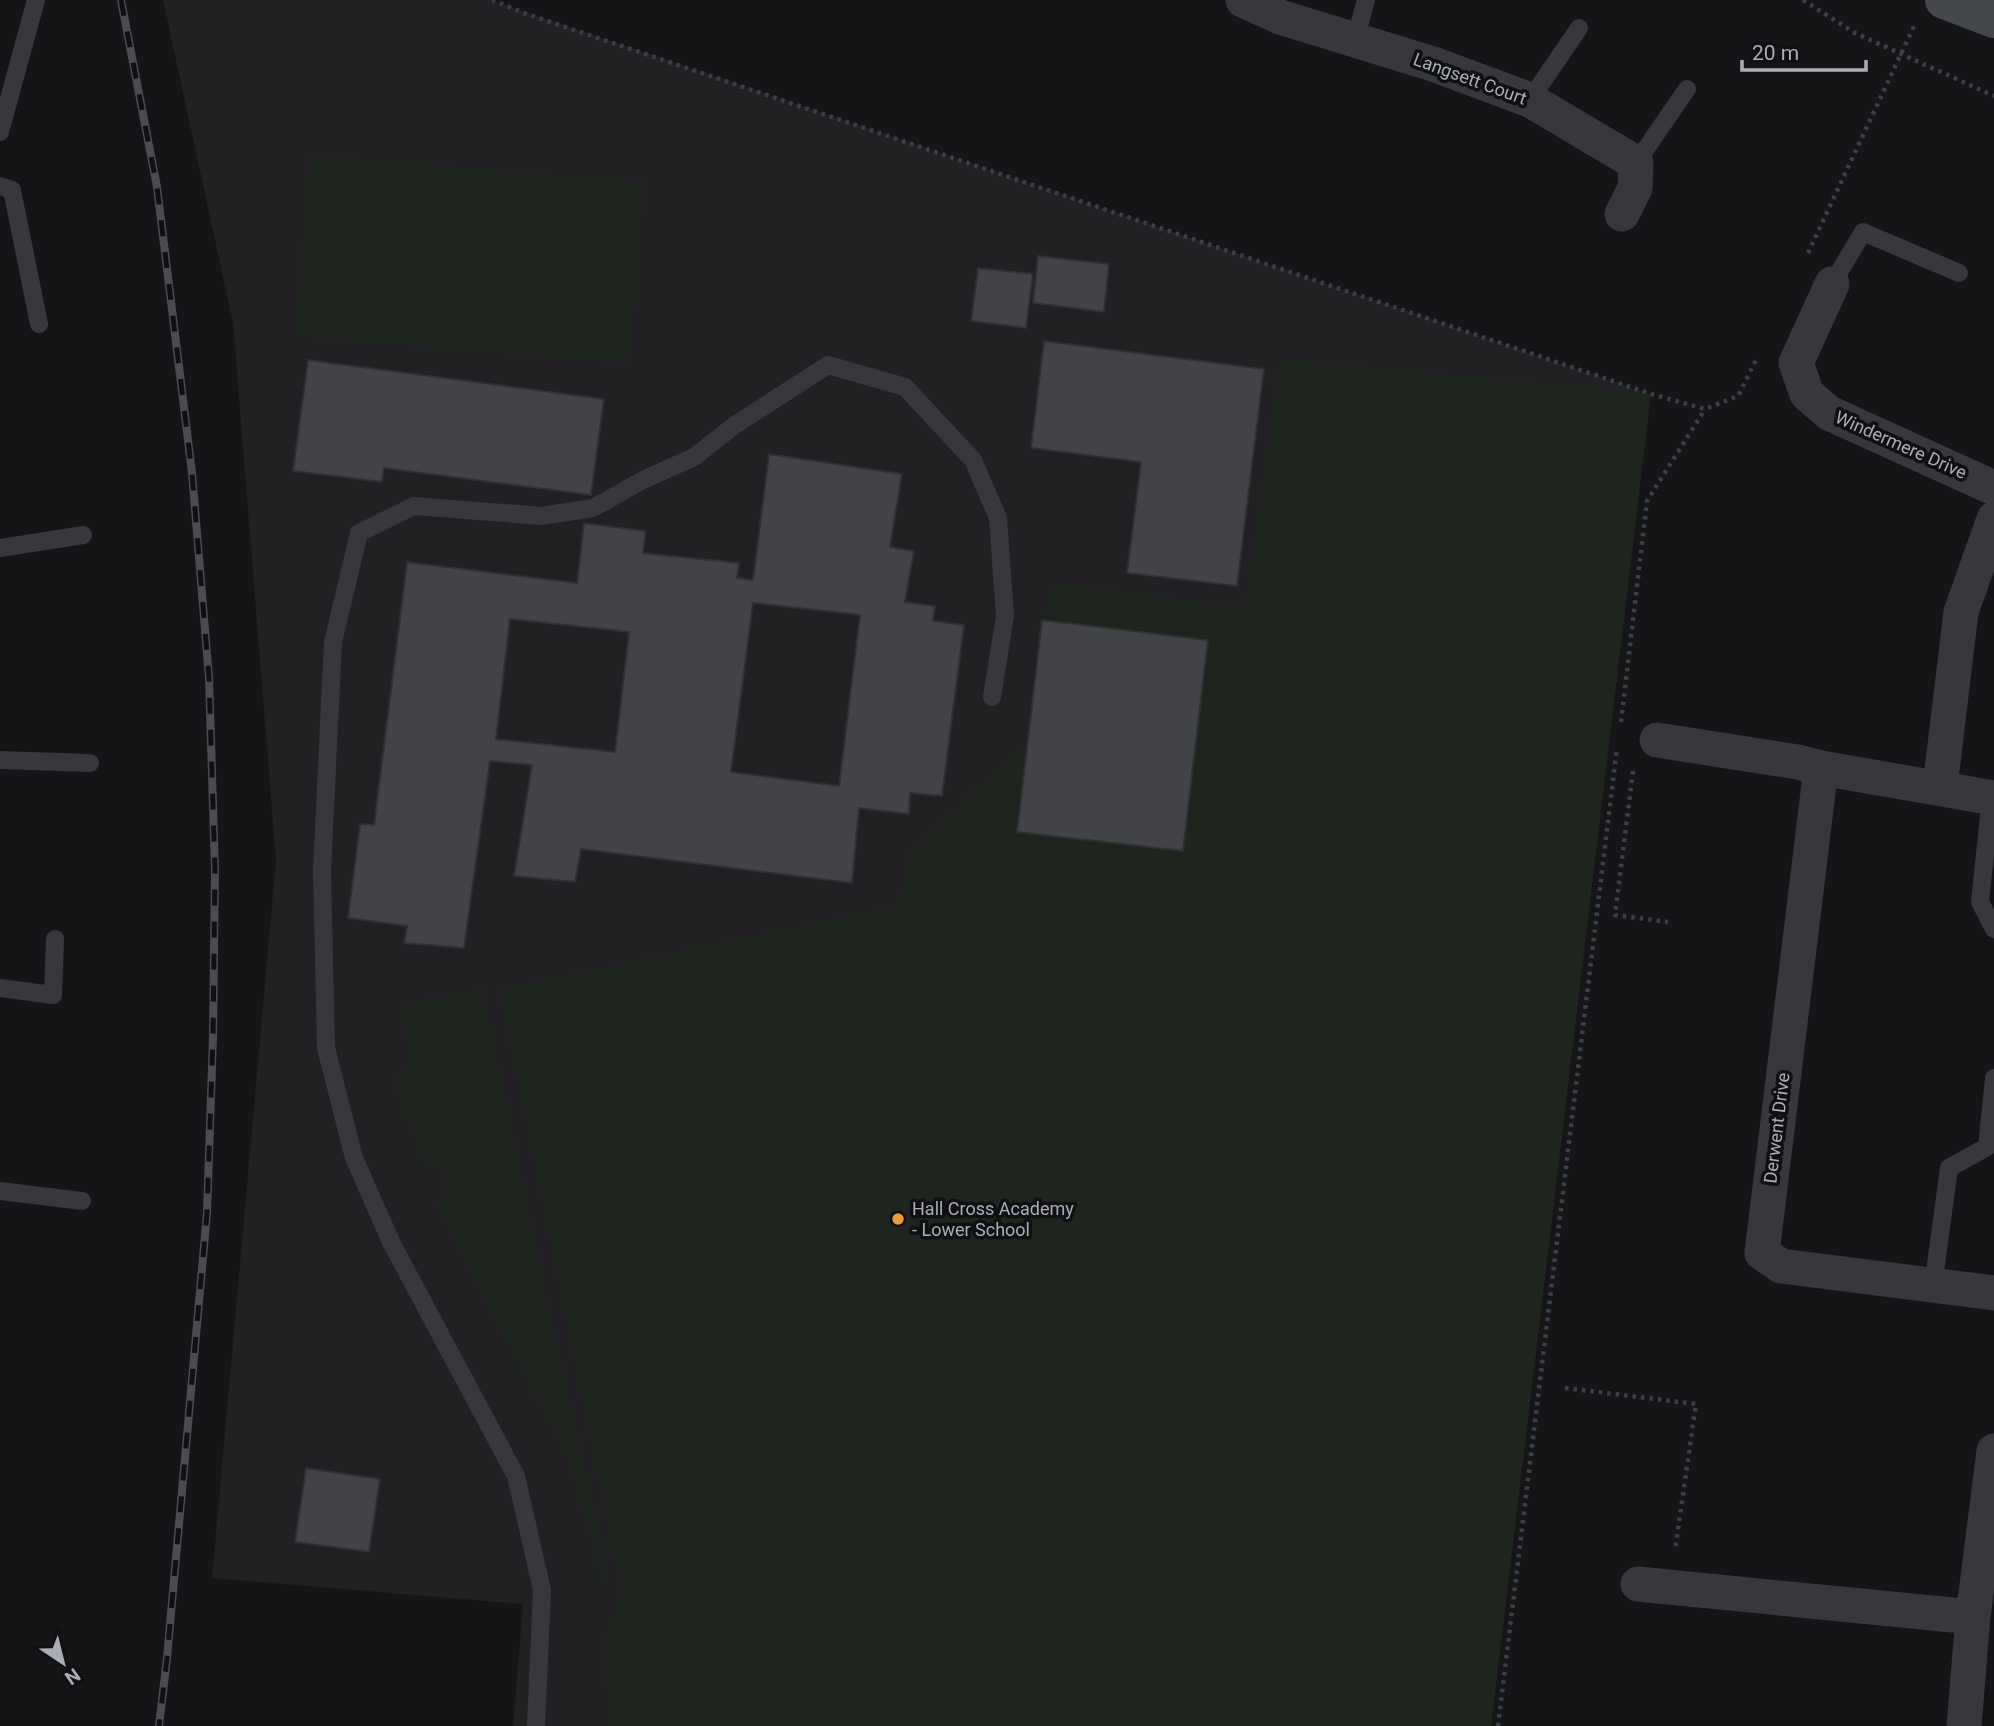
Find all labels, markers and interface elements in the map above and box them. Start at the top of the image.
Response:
scale bar [1742,28,1866,72]
text: 20 m [1752,41,1799,65]
street label: Langsett Court [1411,48,1530,109]
street label: Windermere Drive [1832,406,1970,483]
street label: Derwent Drive [1759,1071,1794,1185]
place label: Hall Cross Academy - Lower School [912,1198,1074,1240]
marker: Hall Cross Academy - Lower School [890,1211,906,1227]
north arrow [28,1628,98,1698]
text: N [60,1663,85,1690]

